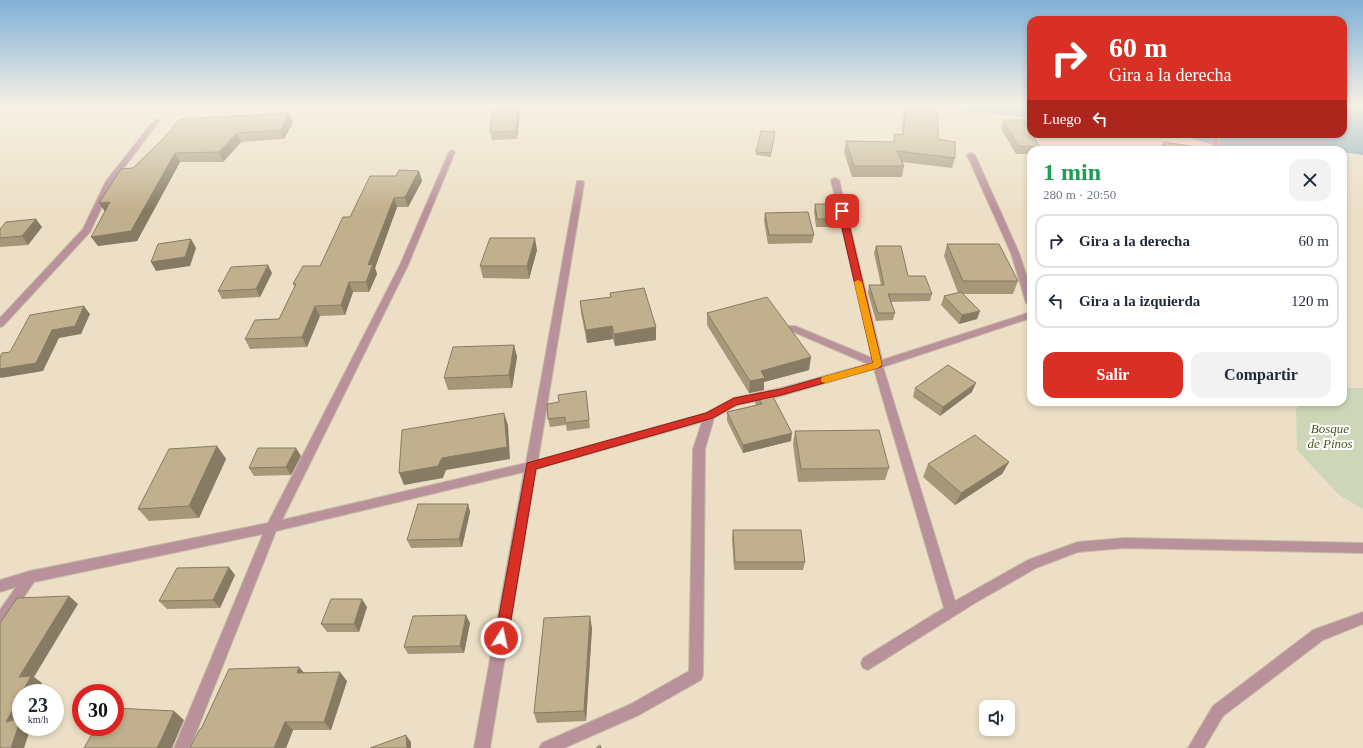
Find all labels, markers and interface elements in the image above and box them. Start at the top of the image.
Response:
icon: right [1043,32,1095,84]
text: 60 m [1109,32,1167,63]
text: Gira a la derecha [1109,65,1231,85]
icon: left [1089,108,1111,130]
text: Luego [1043,111,1081,127]
text: 1 min [1043,159,1101,185]
button: close [1289,159,1331,201]
text: 280 m · 20:50 [1043,187,1116,202]
pin [825,194,859,228]
icon: arrive [831,200,853,222]
icon: right [1045,230,1067,252]
text: Gira a la derecha [1079,233,1190,249]
text: 60 m [1299,233,1329,249]
icon: left [1045,290,1067,312]
text: Gira a la izquierda [1079,293,1200,309]
text: 120 m [1291,293,1329,309]
button: Salir [1043,352,1183,398]
button: Compartir [1191,352,1331,398]
park label: Bosque de Pinos [1307,421,1353,451]
position arrow [480,617,522,659]
speed limit sign: 30 [72,684,124,736]
text: 23 [28,694,48,716]
map controls [979,700,1015,736]
button: sound [979,700,1015,736]
text: km/h [28,714,48,725]

